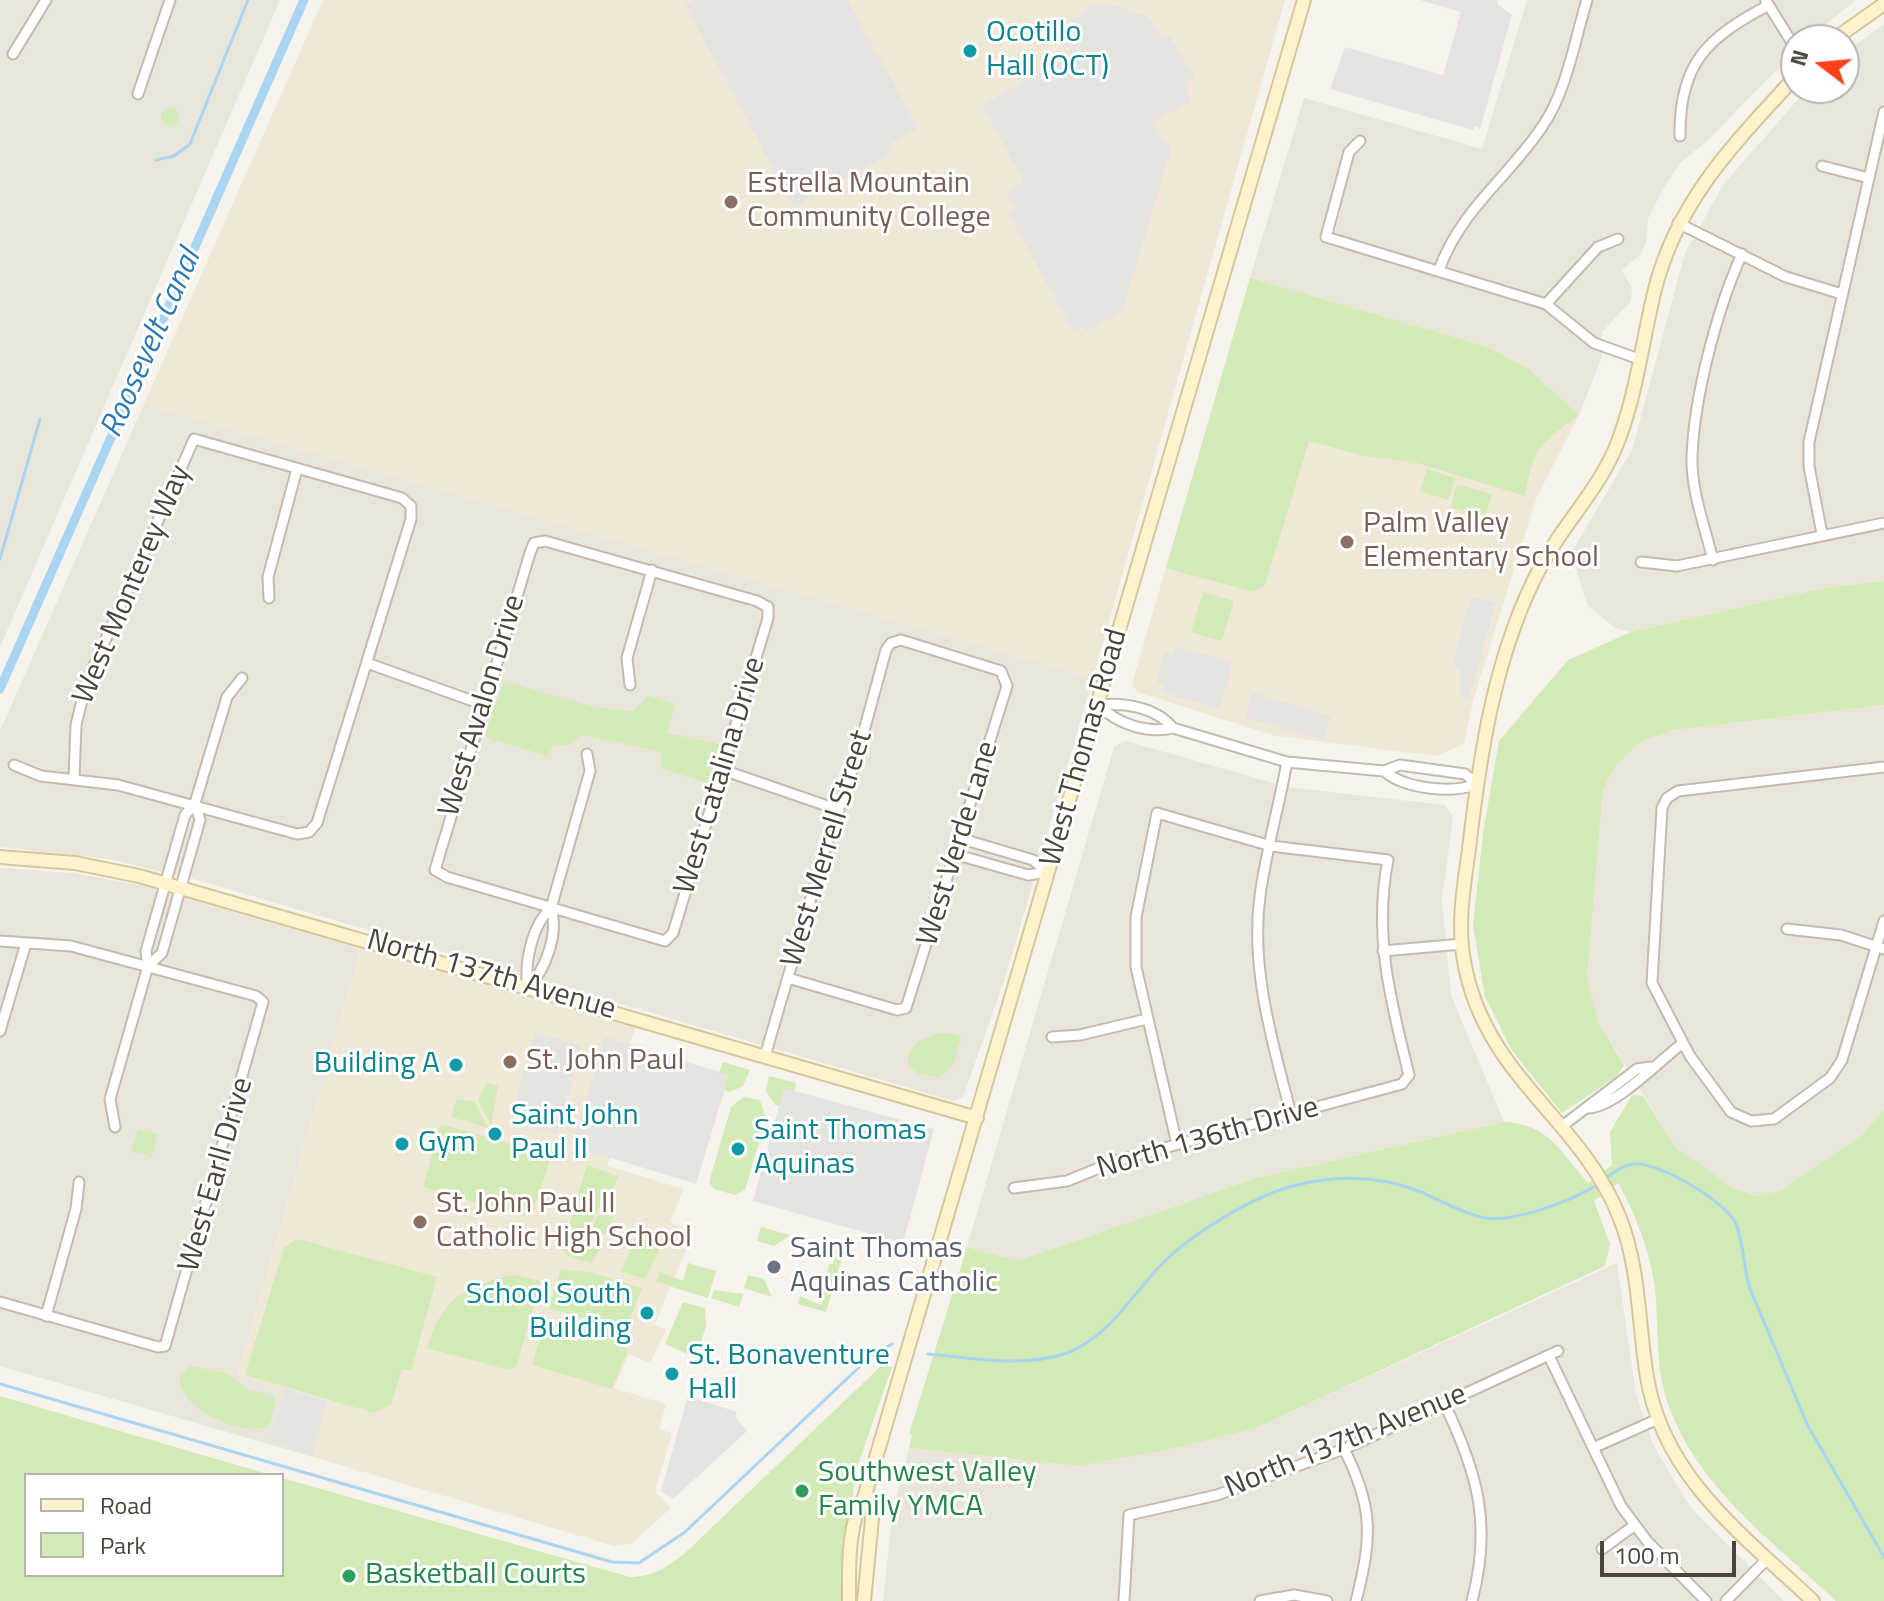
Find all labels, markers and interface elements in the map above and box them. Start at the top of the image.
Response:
place label: Ocotillo Hall (OCT) [986,16,1109,86]
north arrow [1780,24,1860,104]
marker: Ocotillo Hall (OCT) [961,42,979,60]
text: N [1780,46,1817,70]
place label: Estrella Mountain Community College [747,167,991,238]
marker: Estrella Mountain Community College [722,193,740,211]
water label: Roosevelt Canal [93,244,211,444]
street label: West Monterey Way [66,460,200,710]
place label: Palm Valley Elementary School [1363,507,1599,578]
marker: Palm Valley Elementary School [1338,533,1356,551]
street label: West Avalon Drive [432,591,534,821]
street label: West Thomas Road [1034,625,1136,871]
street label: West Catalina Drive [668,653,774,899]
street label: West Merrell Street [775,726,881,972]
street label: West Verde Lane [911,737,1007,951]
street label: North 137th Avenue [362,923,620,1029]
place label: St. John Paul [526,1044,684,1080]
place label: Building A [314,1047,440,1083]
marker: St. John Paul [501,1053,519,1071]
marker: Building A [447,1056,465,1074]
street label: West Earll Drive [172,1074,262,1276]
street label: North 136th Drive [1093,1090,1323,1188]
place label: Saint John Paul II [511,1099,639,1170]
place label: Saint Thomas Aquinas [754,1114,927,1184]
marker: Saint John Paul II [486,1125,504,1143]
place label: Gym [418,1126,476,1162]
marker: Gym [393,1135,411,1153]
marker: Saint Thomas Aquinas [729,1140,747,1158]
place label: St. John Paul II Catholic High School [436,1187,692,1258]
marker: St. John Paul II Catholic High School [411,1213,429,1231]
place label: Saint Thomas Aquinas Catholic [790,1232,998,1302]
marker: Saint Thomas Aquinas Catholic [765,1258,783,1276]
place label: School South Building [466,1278,631,1348]
marker: School South Building [638,1304,656,1322]
place label: St. Bonaventure Hall [688,1339,890,1410]
marker: St. Bonaventure Hall [663,1365,681,1383]
street label: North 137th Avenue [1220,1377,1472,1507]
place label: Southwest Valley Family YMCA [818,1456,1036,1526]
legend [24,1473,284,1577]
marker: Southwest Valley Family YMCA [793,1482,811,1500]
text: Road [100,1487,152,1523]
scale bar [1604,1525,1740,1575]
text: Park [100,1527,146,1563]
text: 100 m [1614,1537,1680,1573]
place label: Basketball Courts [365,1558,586,1594]
marker: Basketball Courts [340,1567,358,1585]

